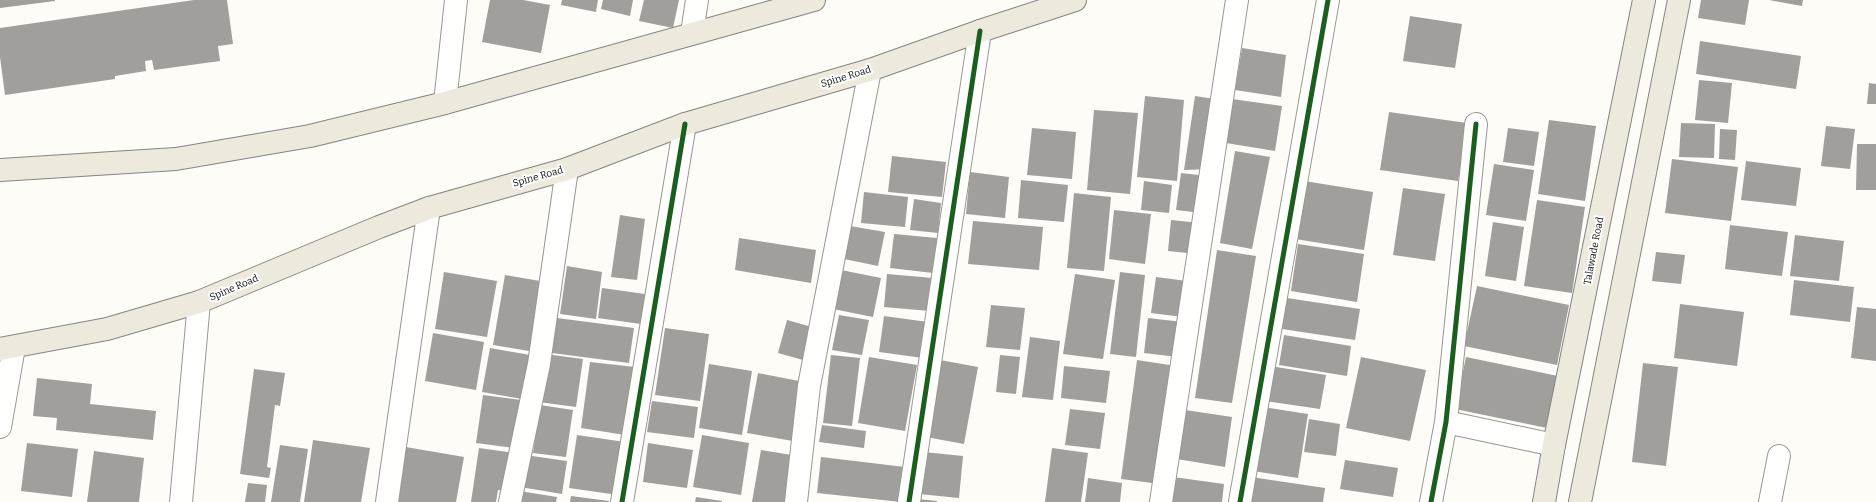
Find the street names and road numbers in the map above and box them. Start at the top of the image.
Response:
street label: Spine Road [819,64,873,90]
street label: Spine Road [511,164,565,190]
street label: Talawade Road [1582,216,1606,286]
street label: Spine Road [208,272,260,304]

